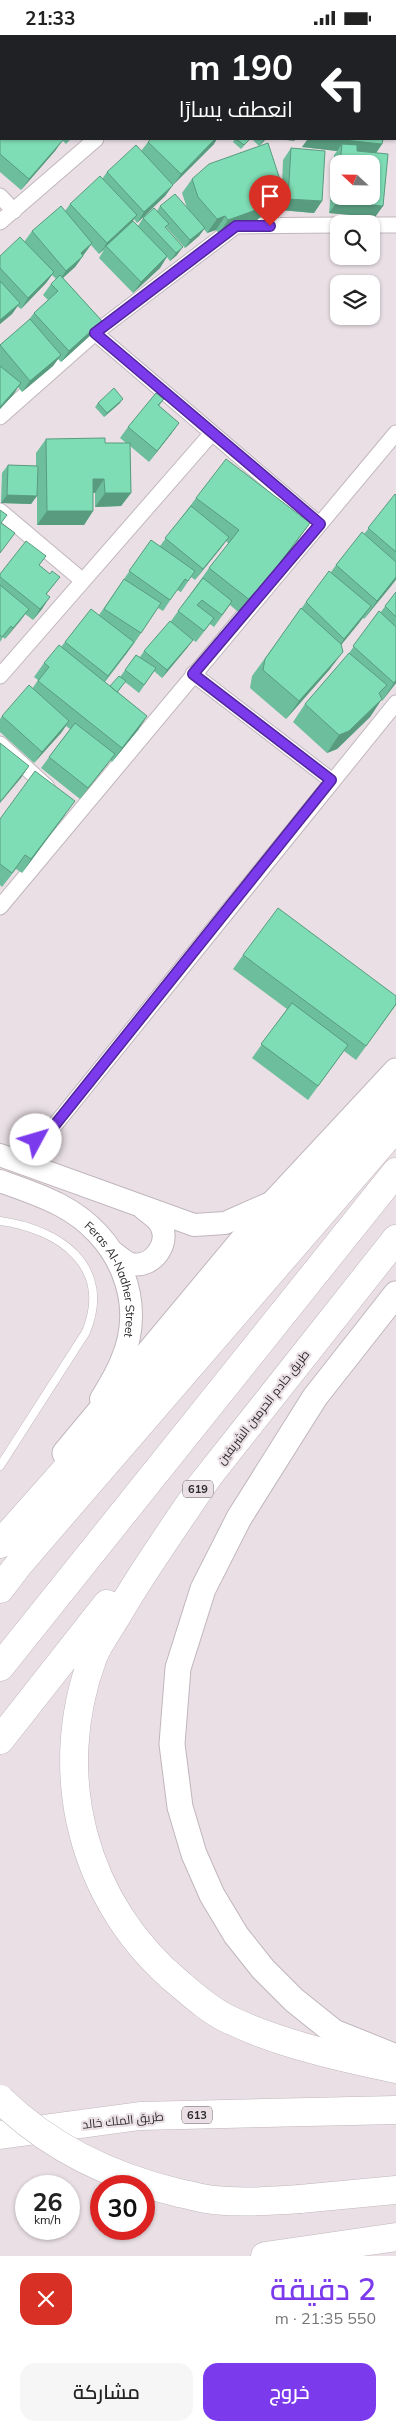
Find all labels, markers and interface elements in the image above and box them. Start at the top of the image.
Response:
text: 21:33 [25,6,75,30]
text: 190 m [189,45,293,89]
icon: left [311,55,376,120]
text: انعطف يسارًا [179,95,293,123]
north arrow [330,155,380,205]
map controls [330,155,380,325]
pin [249,175,291,226]
icon: arrive [256,182,284,210]
button: search [330,215,380,265]
button: layers [330,275,380,325]
position arrow [9,1113,61,1165]
street label: Feras Al-Nadher Street [82,1217,139,1339]
street label: طريق خادم الحرمين الشريفين [214,1347,313,1468]
road number: 619 [183,1481,213,1497]
road number: 613 [182,2107,212,2123]
street label: طريق الملك خالد [82,2108,164,2132]
speed limit sign: 30 [90,2175,155,2240]
text: 26 [32,2186,63,2217]
text: km/h [34,2212,61,2227]
text: 2 دقيقة [270,2270,376,2308]
button: close [20,2273,72,2325]
text: 550 m · 21:35 [275,2308,376,2328]
button: مشاركة [20,2363,193,2421]
button: خروج [203,2363,376,2421]

